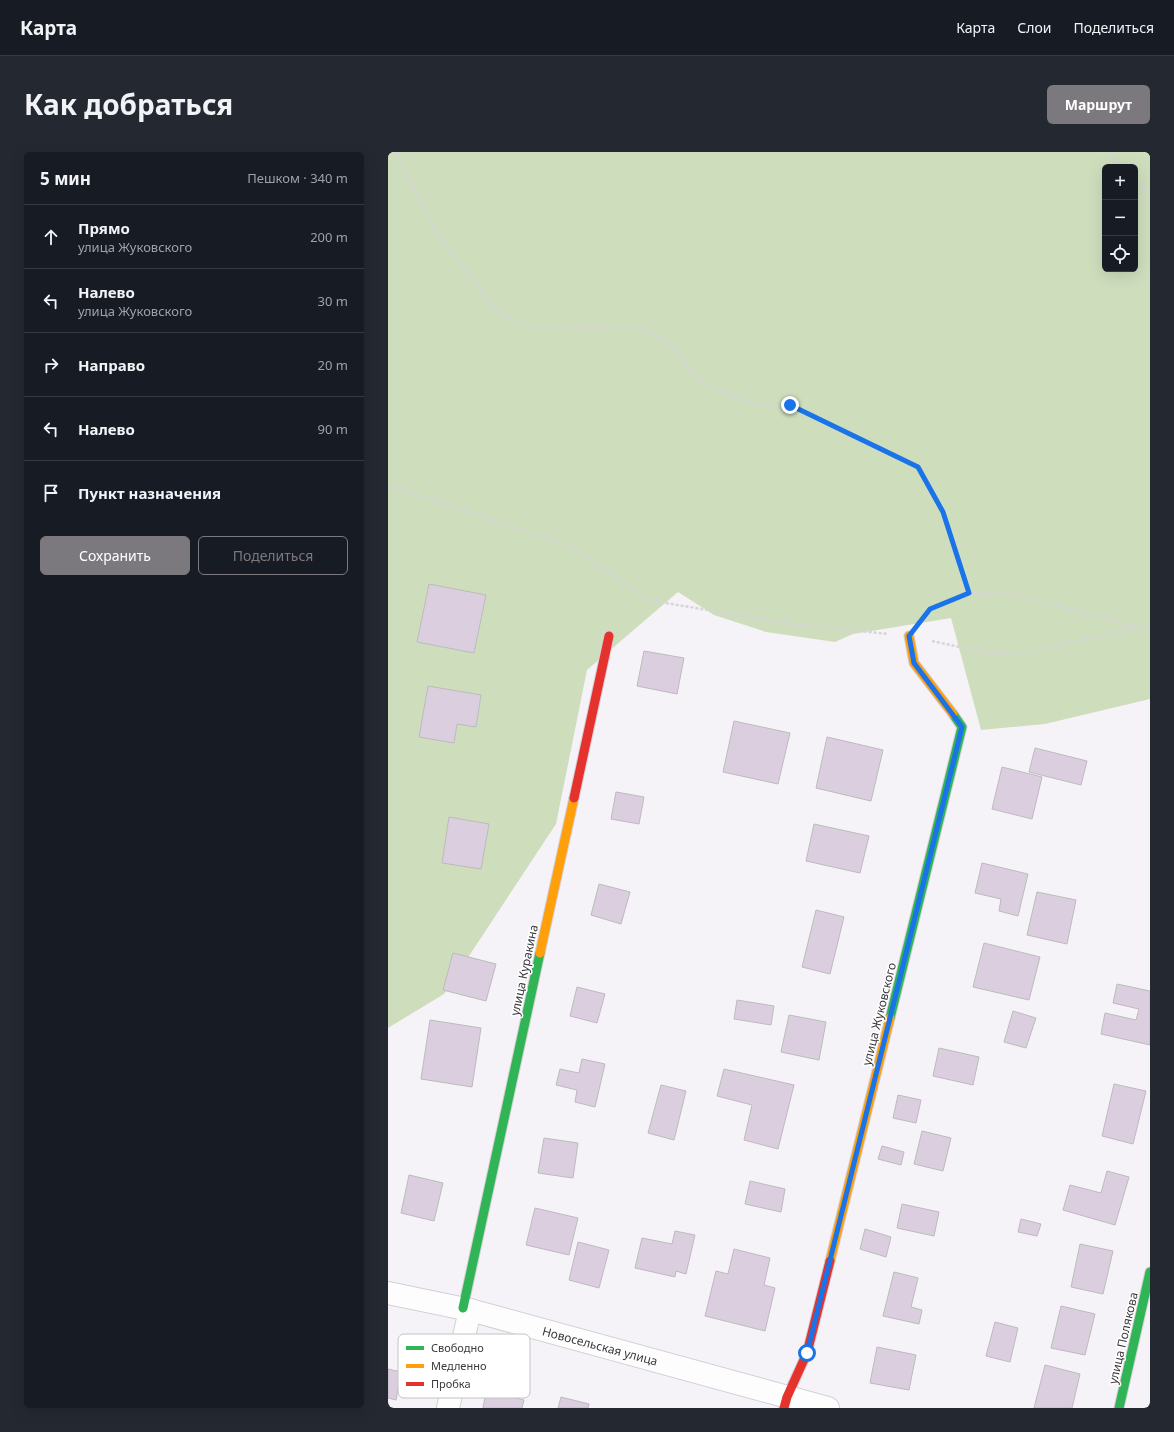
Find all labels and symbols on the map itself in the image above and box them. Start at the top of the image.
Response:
route end [781,396,799,414]
street label: улица Куракина [506,923,542,1017]
street label: улица Жуковского [858,961,900,1067]
street label: улица Полякова [1104,1290,1142,1386]
street label: Новосельская улица [540,1322,660,1370]
legend [398,1334,530,1398]
text: Свободно [431,1340,484,1355]
route start [798,1344,816,1362]
text: Медленно [431,1358,486,1373]
text: Пробка [431,1376,471,1391]

